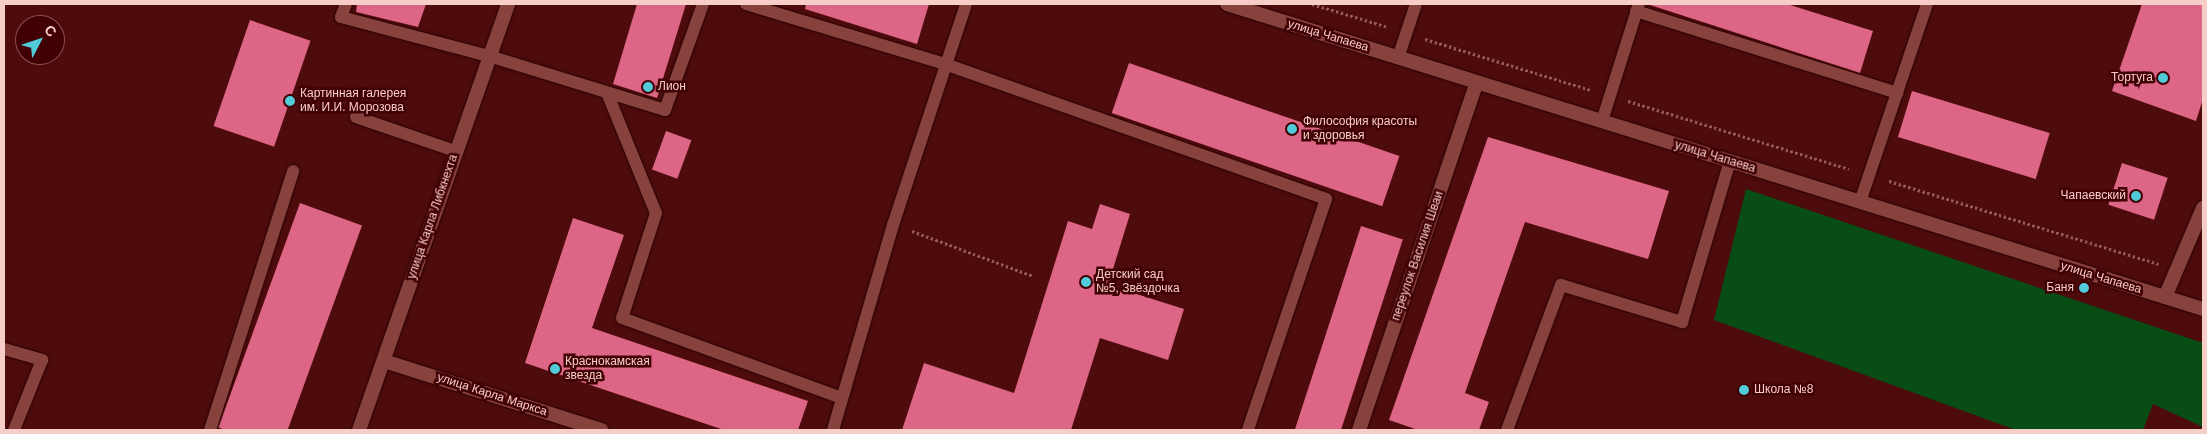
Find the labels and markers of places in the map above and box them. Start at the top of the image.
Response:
place label: Тортуга [2111,71,2153,85]
marker: Тортуга [2157,72,2169,84]
place label: Лион [658,80,686,94]
marker: Лион [642,81,654,93]
place label: Картинная галерея им. И.И. Морозова [300,87,406,115]
marker: Картинная галерея им. И.И. Морозова [284,95,296,107]
place label: Философия красоты и здоровья [1303,115,1417,143]
marker: Философия красоты и здоровья [1285,122,1299,136]
place label: Чапаевский [2061,189,2126,203]
marker: Чапаевский [2130,190,2142,202]
place label: Детский сад №5, Звёздочка [1096,268,1180,296]
marker: Детский сад №5, Звёздочка [1080,276,1092,288]
place label: Баня [2046,281,2074,295]
marker: Баня [2078,282,2090,294]
place label: Краснокамская звезда [565,355,650,383]
marker: Краснокамская звезда [549,363,561,375]
place label: Школа №8 [1754,383,1813,397]
marker: Школа №8 [1738,384,1750,396]

